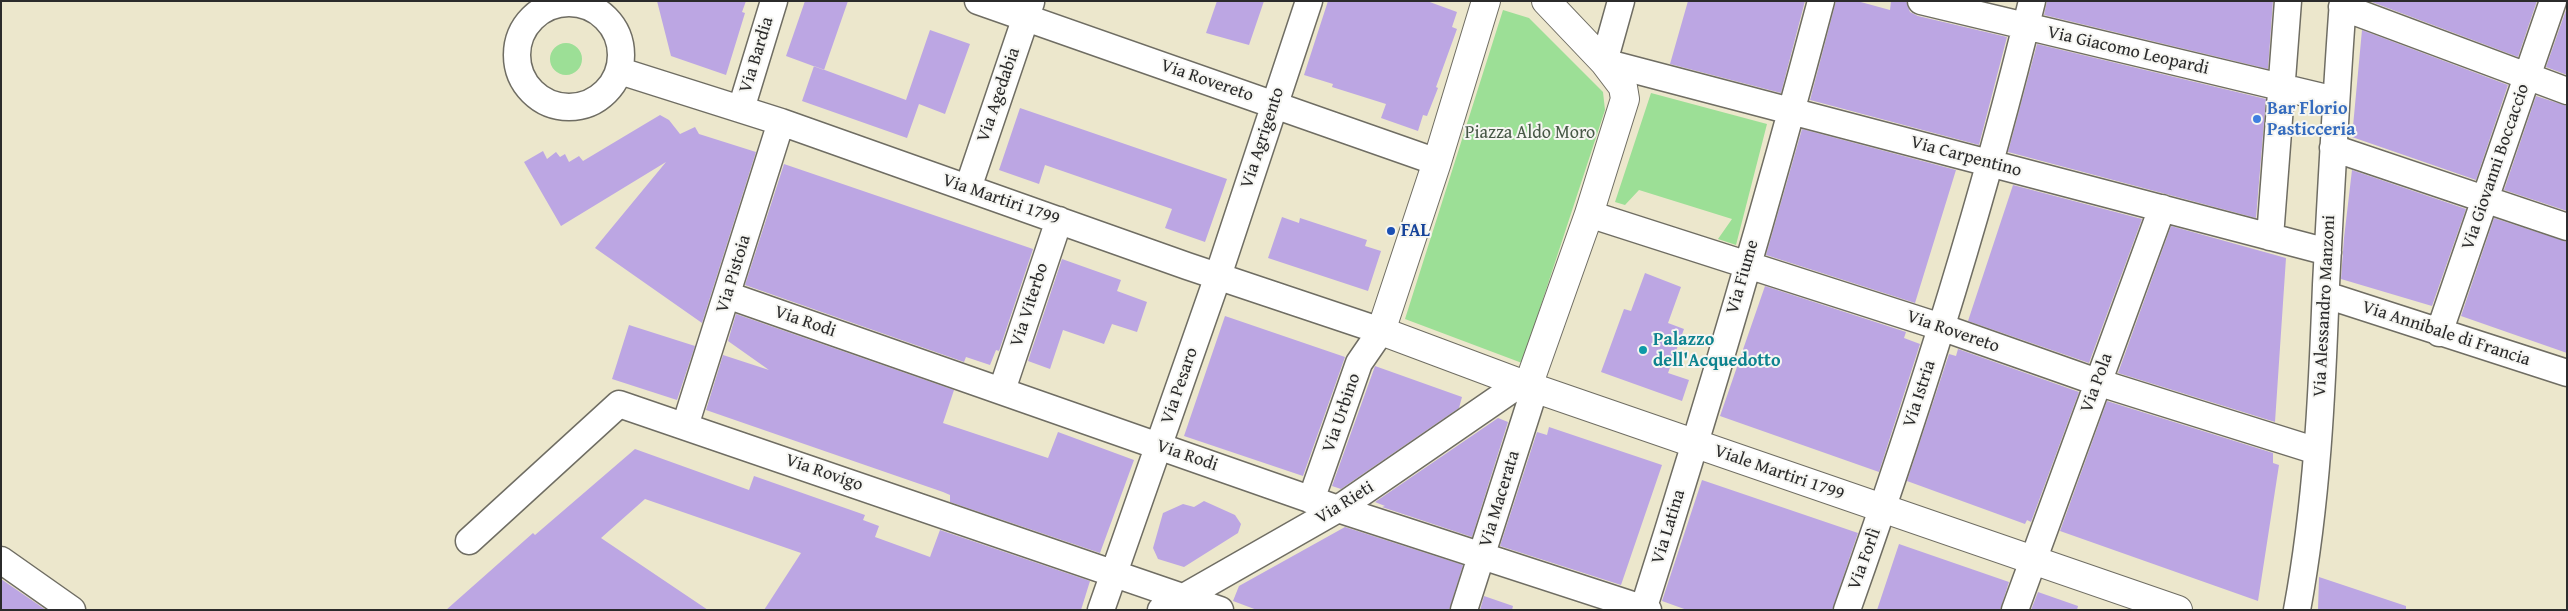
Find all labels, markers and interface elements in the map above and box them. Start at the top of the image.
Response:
street label: Via Bardia [735,14,779,96]
street label: Via Giacomo Leopardi [2045,22,2211,80]
street label: Via Agedabia [973,45,1025,145]
street label: Via Rovereto [1158,55,1256,107]
street label: Via Giovanni Boccaccio [2457,81,2535,253]
street label: Via Agrigento [1237,85,1289,191]
place label: Bar Florio Pasticceria [2267,98,2355,140]
marker: Bar Florio Pasticceria [2251,113,2263,125]
park label: Piazza Aldo Moro [1465,122,1595,144]
street label: Via Carpentino [1908,132,2024,182]
street label: Via Martiri 1799 [940,170,1062,230]
street label: Via Alessandro Manzoni [2309,214,2341,398]
place label: FAL [1401,220,1430,242]
marker: FAL [1385,225,1397,237]
street label: Via Pistoia [712,232,756,316]
street label: Via Fiume [1722,237,1764,317]
street label: Via Viterbo [1006,260,1054,350]
street label: Via Annibale di Francia [2359,297,2533,371]
street label: Via Rodi [771,301,839,343]
street label: Via Rovereto [1904,306,2002,358]
place label: Palazzo dell'Acquedotto [1653,329,1781,372]
marker: Palazzo dell'Acquedotto [1637,344,1649,356]
street label: Via Pesaro [1157,345,1203,427]
street label: Via Pola [2076,350,2118,416]
street label: Via Istria [1899,358,1941,430]
street label: Via Urbino [1318,371,1366,455]
street label: Via Rodi [1153,435,1221,477]
street label: Viale Martiri 1799 [1711,441,1847,505]
street label: Via Macerata [1475,448,1525,550]
street label: Via Rovigo [782,450,866,496]
street label: Via Rieti [1312,477,1378,529]
street label: Via Latina [1647,487,1691,567]
street label: Via Forlì [1844,525,1886,593]

